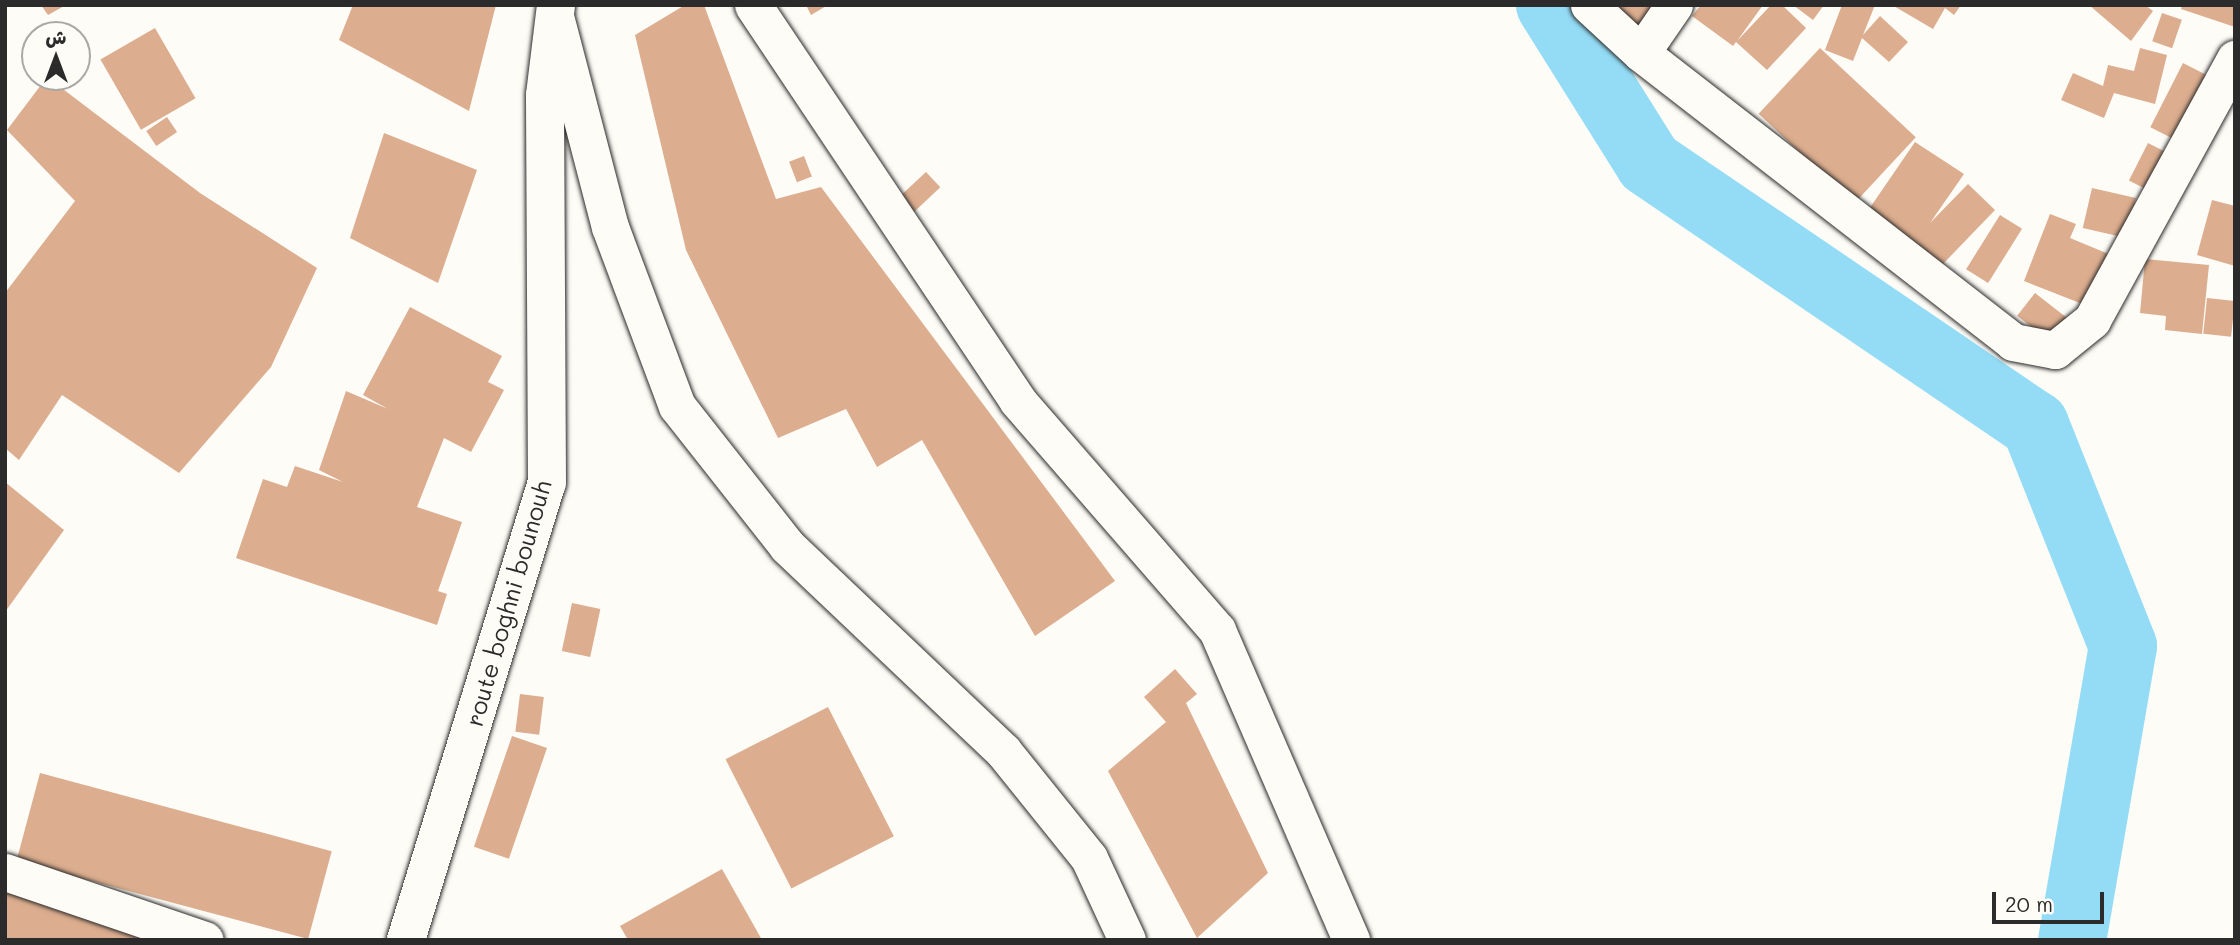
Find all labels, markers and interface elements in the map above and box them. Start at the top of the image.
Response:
north arrow [21,21,91,91]
text: ش [46,24,66,49]
street label: route boghni bounouh [459,477,557,729]
scale bar [1995,878,2107,922]
text: 20 m [2005,890,2053,917]

